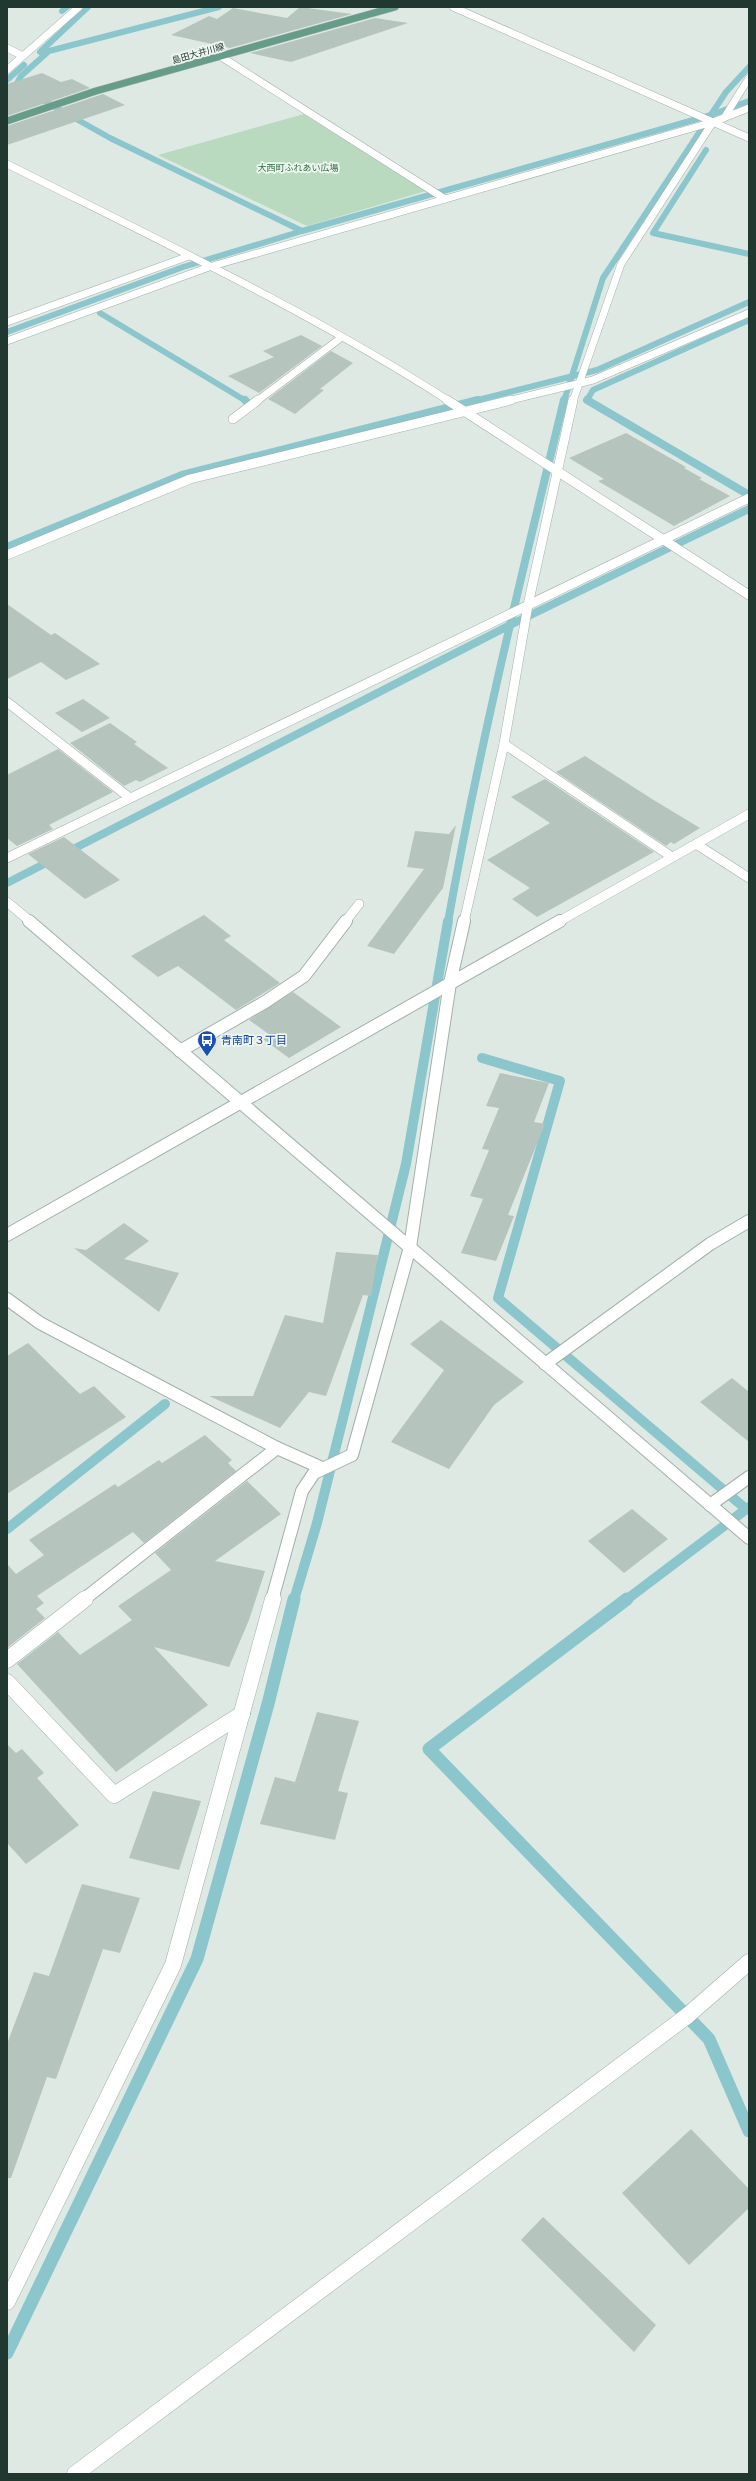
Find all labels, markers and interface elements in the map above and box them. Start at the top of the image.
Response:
street label: 島田大井川線 [171,40,226,66]
park label: 大西町ふれあい広場 [257,162,339,173]
bus stop icon: 青南町３丁目 [196,1029,218,1057]
place label: 青南町３丁目 [221,1033,287,1047]

